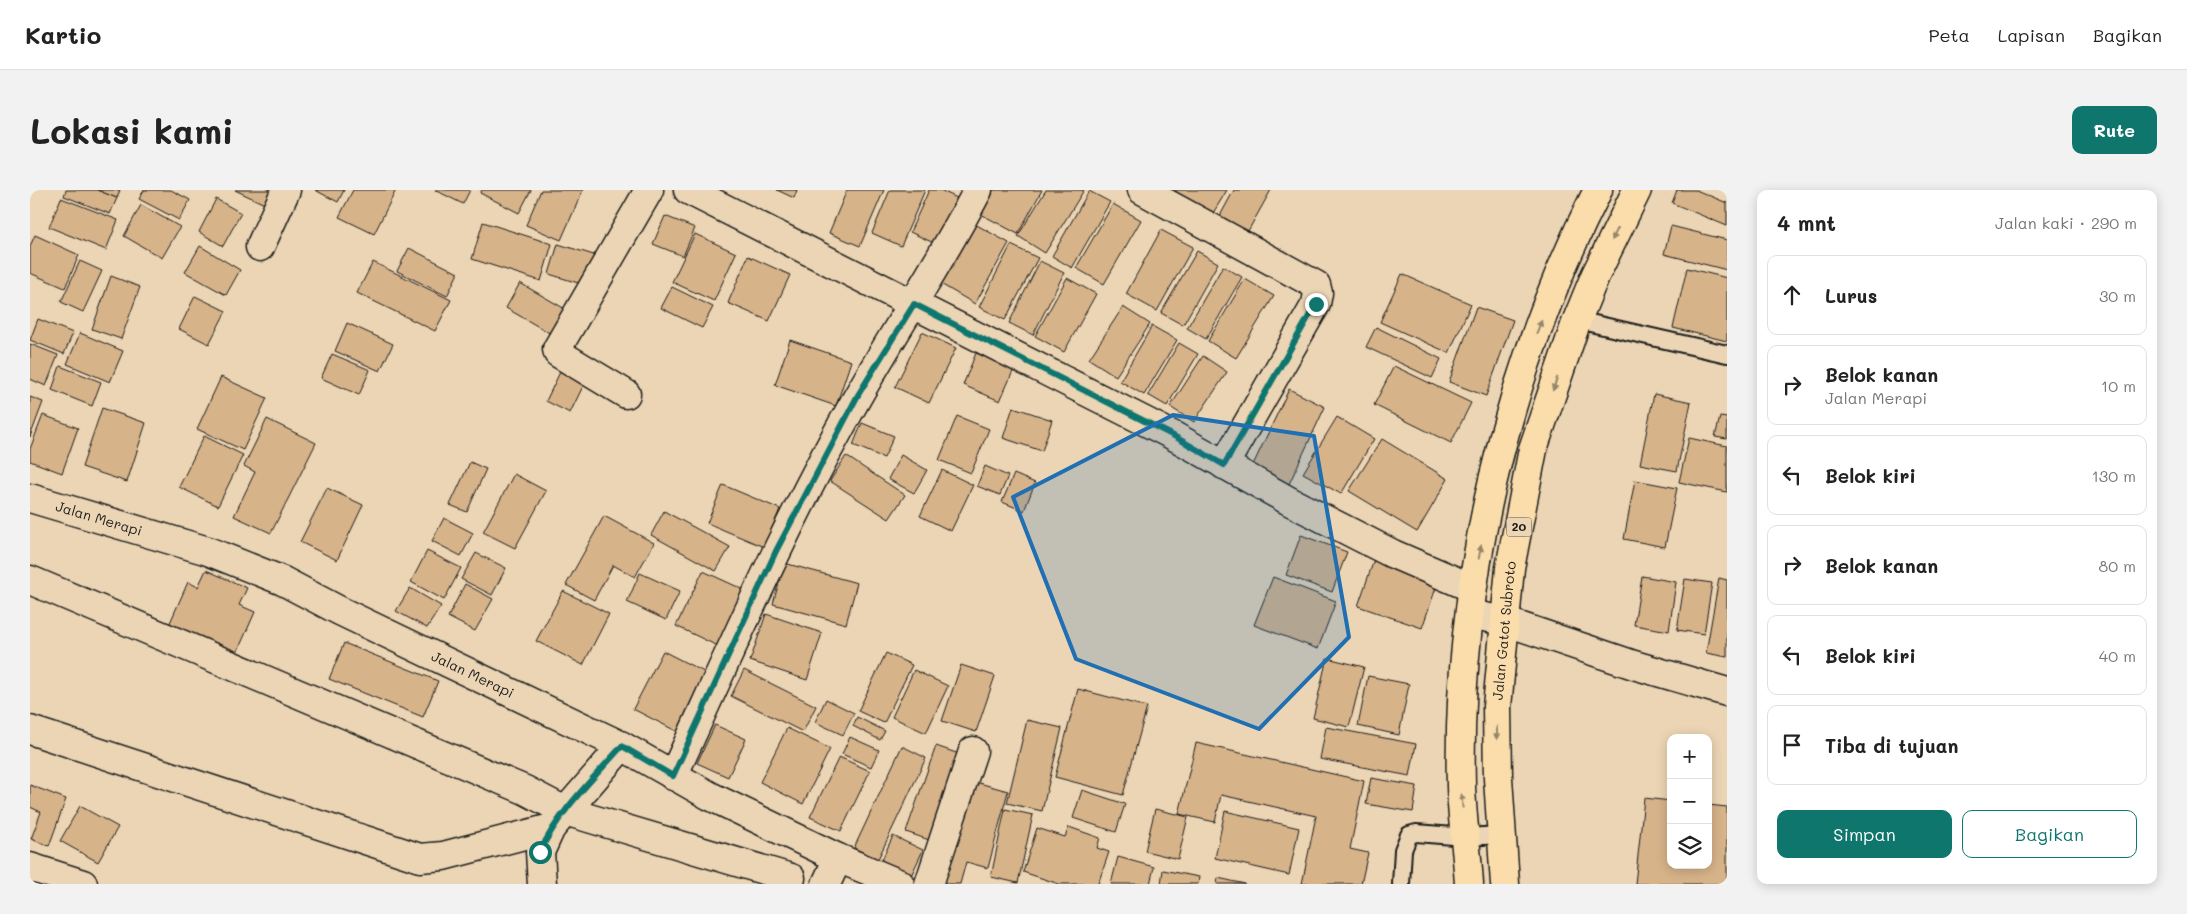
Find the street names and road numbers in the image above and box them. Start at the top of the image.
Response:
street label: Jalan Merapi [54,496,145,540]
road number: 20 [1506,518,1532,537]
street label: Jalan Gatot Subroto [1488,559,1520,701]
street label: Jalan Merapi [428,646,517,702]

